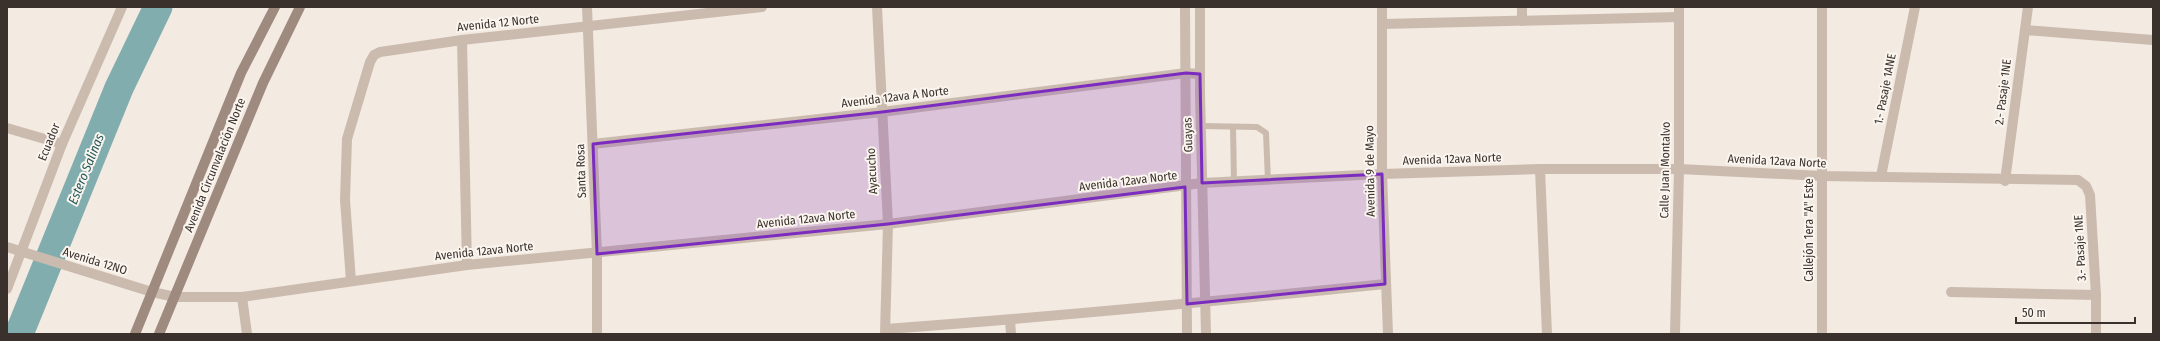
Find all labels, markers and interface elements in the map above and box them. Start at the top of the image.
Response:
street label: Avenida 12 Norte [456,12,540,34]
street label: 1.- Pasaje 1ANE [1871,52,1899,126]
street label: 2.- Pasaje 1NE [1992,58,2014,126]
street label: Avenida 12ava A Norte [841,83,950,111]
street label: Avenida Circunvalación Norte [182,96,248,234]
street label: Guayas [1180,117,1196,153]
street label: Ecuador [35,120,63,163]
street label: Calle Juan Montalvo [1657,122,1673,218]
street label: Avenida 9 de Mayo [1362,125,1378,217]
water label: Estero Salinas [65,131,107,206]
street label: Santa Rosa [573,144,589,198]
street label: Ayacucho [864,147,880,195]
street label: Avenida 12ava Norte [1402,150,1502,168]
street label: Avenida 12ava Norte [1727,151,1827,171]
street label: Avenida 12ava Norte [1078,168,1178,194]
street label: Callejón 1era "A" Este [1802,178,1816,282]
street label: Avenida 12ava Norte [756,207,856,231]
street label: 3.- Pasaje 1NE [2071,214,2089,281]
street label: Avenida 12ava Norte [434,239,534,263]
street label: Avenida 12NO [61,245,129,277]
scale bar [2016,299,2135,325]
text: 50 m [2022,306,2046,320]

